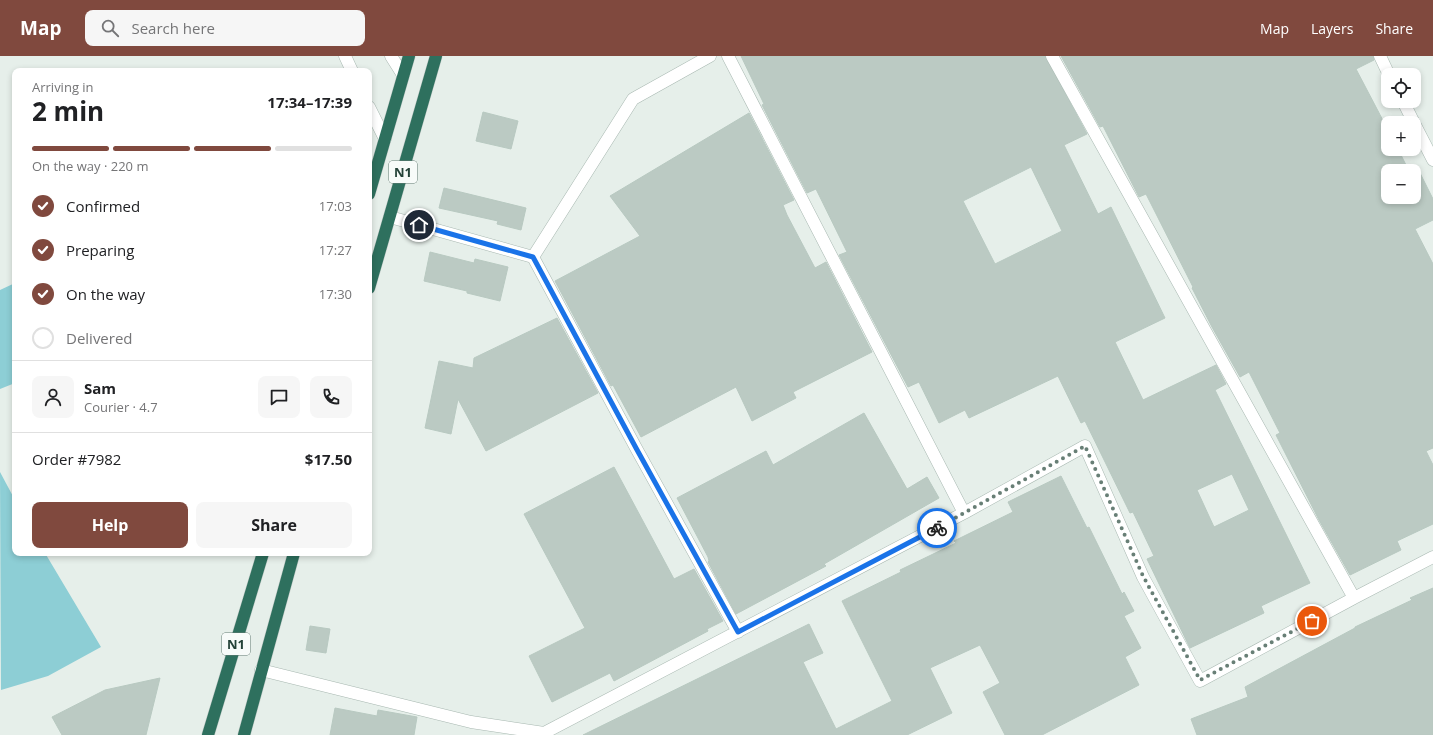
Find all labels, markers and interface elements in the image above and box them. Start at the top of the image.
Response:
search box [85,10,365,46]
text: Map [20,15,61,41]
icon: search [99,17,121,39]
text: Search here [131,18,215,38]
text: Map [1260,19,1289,38]
text: Layers [1311,19,1353,38]
text: Share [1375,19,1413,38]
map controls [1381,68,1421,204]
button: locate [1381,68,1421,108]
text: Arriving in [32,78,94,96]
text: 17:34–17:39 [267,92,352,112]
text: 2 min [32,93,104,129]
button: + [1381,116,1421,156]
text: On the way · 220 m [32,157,148,175]
road number: N1 [389,161,417,183]
button: − [1381,164,1421,204]
icon: check [32,195,54,217]
text: Confirmed [66,196,140,216]
text: 17:03 [319,197,352,215]
pin [402,208,436,242]
icon: home [408,214,430,236]
icon: check [32,239,54,261]
text: Preparing [66,240,134,260]
text: 17:27 [319,241,352,259]
icon: check [32,283,54,305]
text: On the way [66,284,145,304]
text: 17:30 [319,285,352,303]
text: Delivered [66,328,133,348]
button: person [32,376,74,418]
button: chat [258,376,300,418]
button: phone [310,376,352,418]
text: Sam [84,378,116,398]
text: Courier · 4.7 [84,398,158,416]
text: Order #7982 [32,449,121,469]
text: $17.50 [305,449,352,469]
button: Help [32,502,188,548]
button: Share [196,502,352,548]
courier [917,508,957,548]
icon: bike [926,517,948,539]
pin [1295,604,1329,638]
icon: bag [1301,610,1323,632]
road number: N1 [222,633,250,655]

